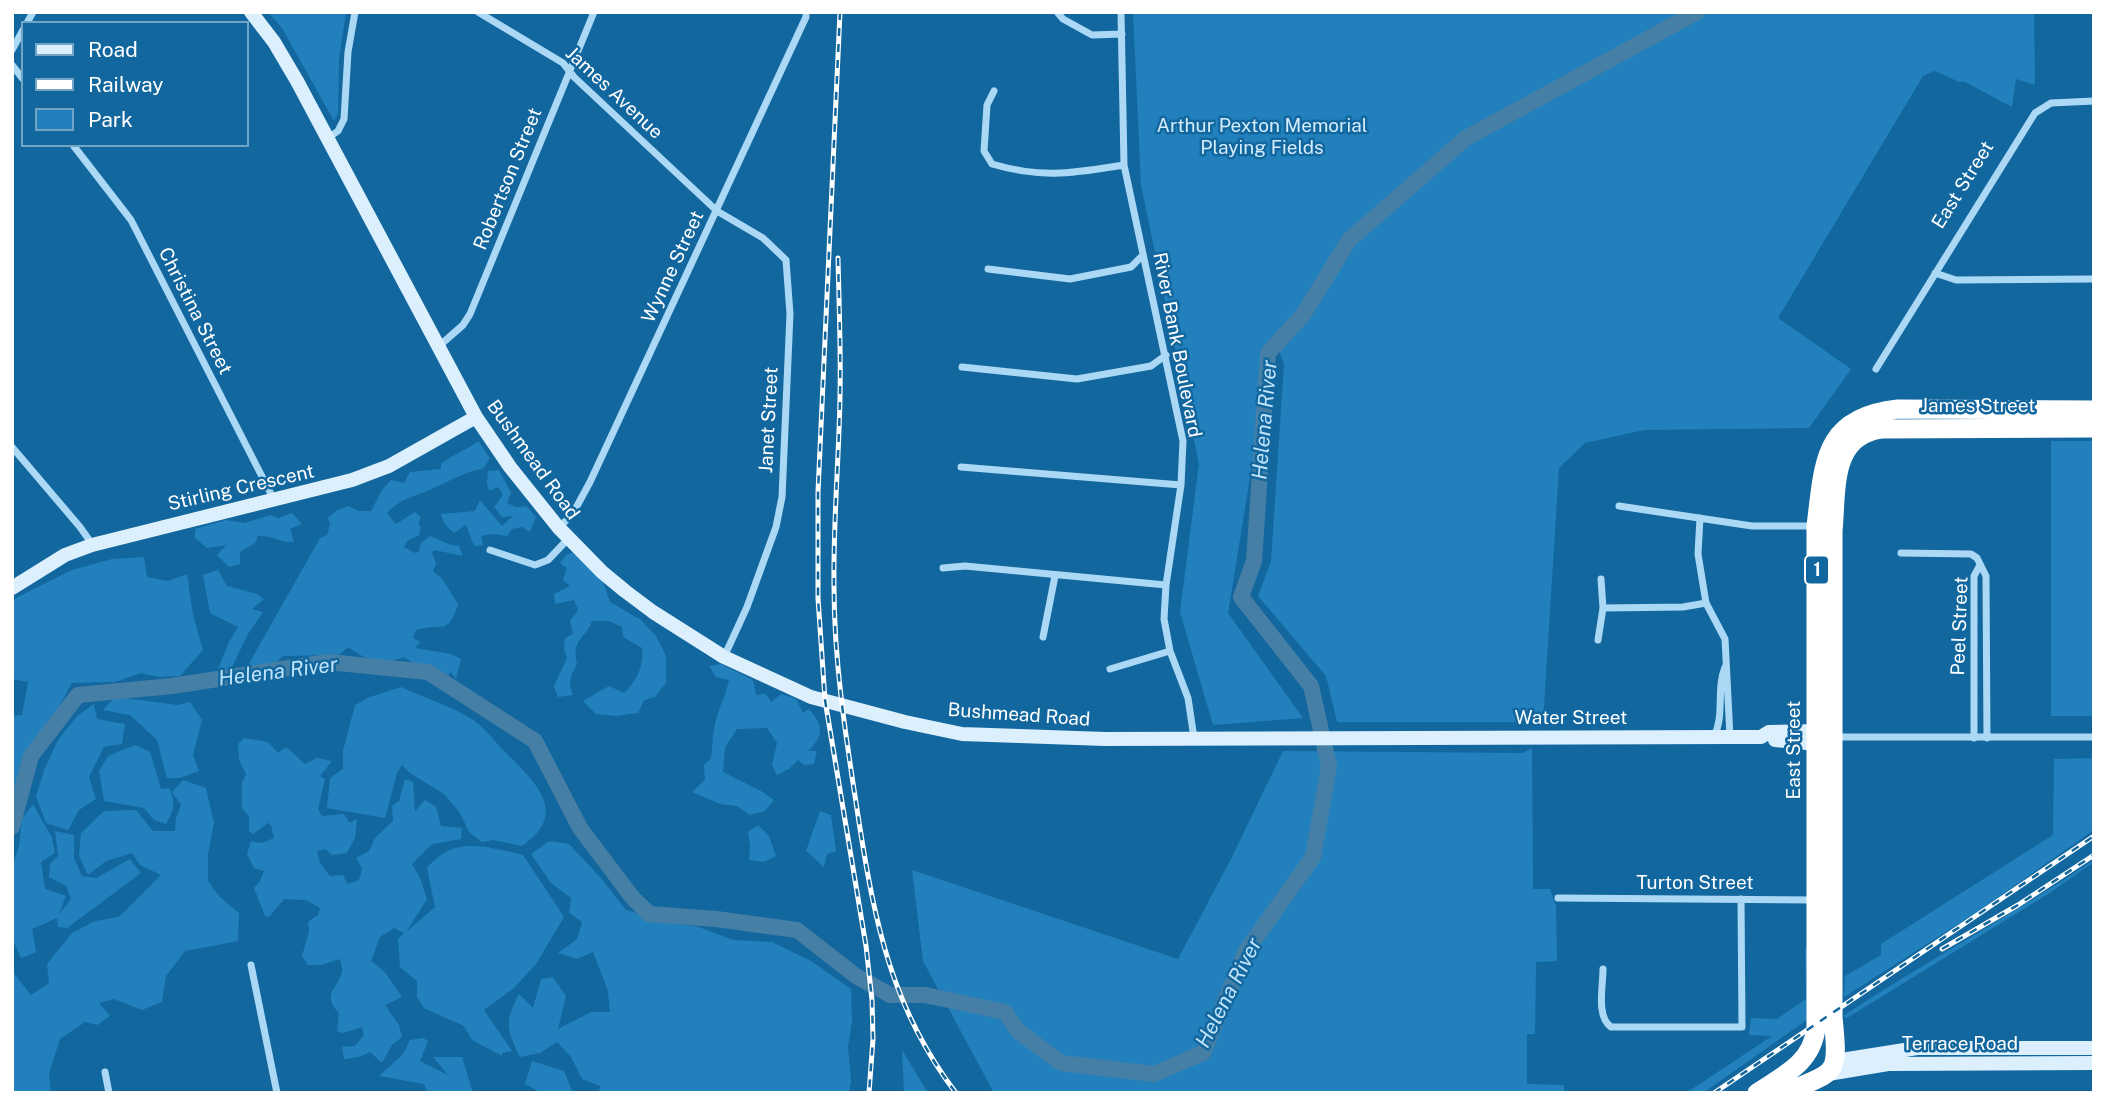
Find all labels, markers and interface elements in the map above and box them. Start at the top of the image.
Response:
legend [21,21,248,147]
text: Road [88,37,138,62]
street label: James Avenue [561,42,667,144]
text: Railway [88,72,164,97]
street label: Robertson Street [469,105,547,253]
text: Park [88,107,133,132]
park label: Arthur Pexton Memorial Playing Fields [1157,115,1367,159]
street label: East Street [1927,137,1999,233]
street label: Wynne Street [637,207,709,327]
street label: Christina Street [153,244,237,378]
street label: River Bank Boulevard [1148,250,1206,440]
water label: Helena River [1247,359,1283,481]
street label: Janet Street [755,366,783,474]
street label: James Street [1921,395,2035,417]
street label: Bushmead Road [482,396,584,524]
street label: Stirling Crescent [166,460,316,516]
road number: 1 [1805,556,1829,584]
street label: Peel Street [1947,576,1973,676]
water label: Helena River [217,652,339,692]
street label: Bushmead Road [947,699,1091,731]
street label: East Street [1783,701,1805,799]
street label: Water Street [1515,707,1627,729]
street label: Turton Street [1636,872,1754,894]
water label: Helena River [1191,934,1267,1052]
street label: Terrace Road [1902,1033,2018,1055]

